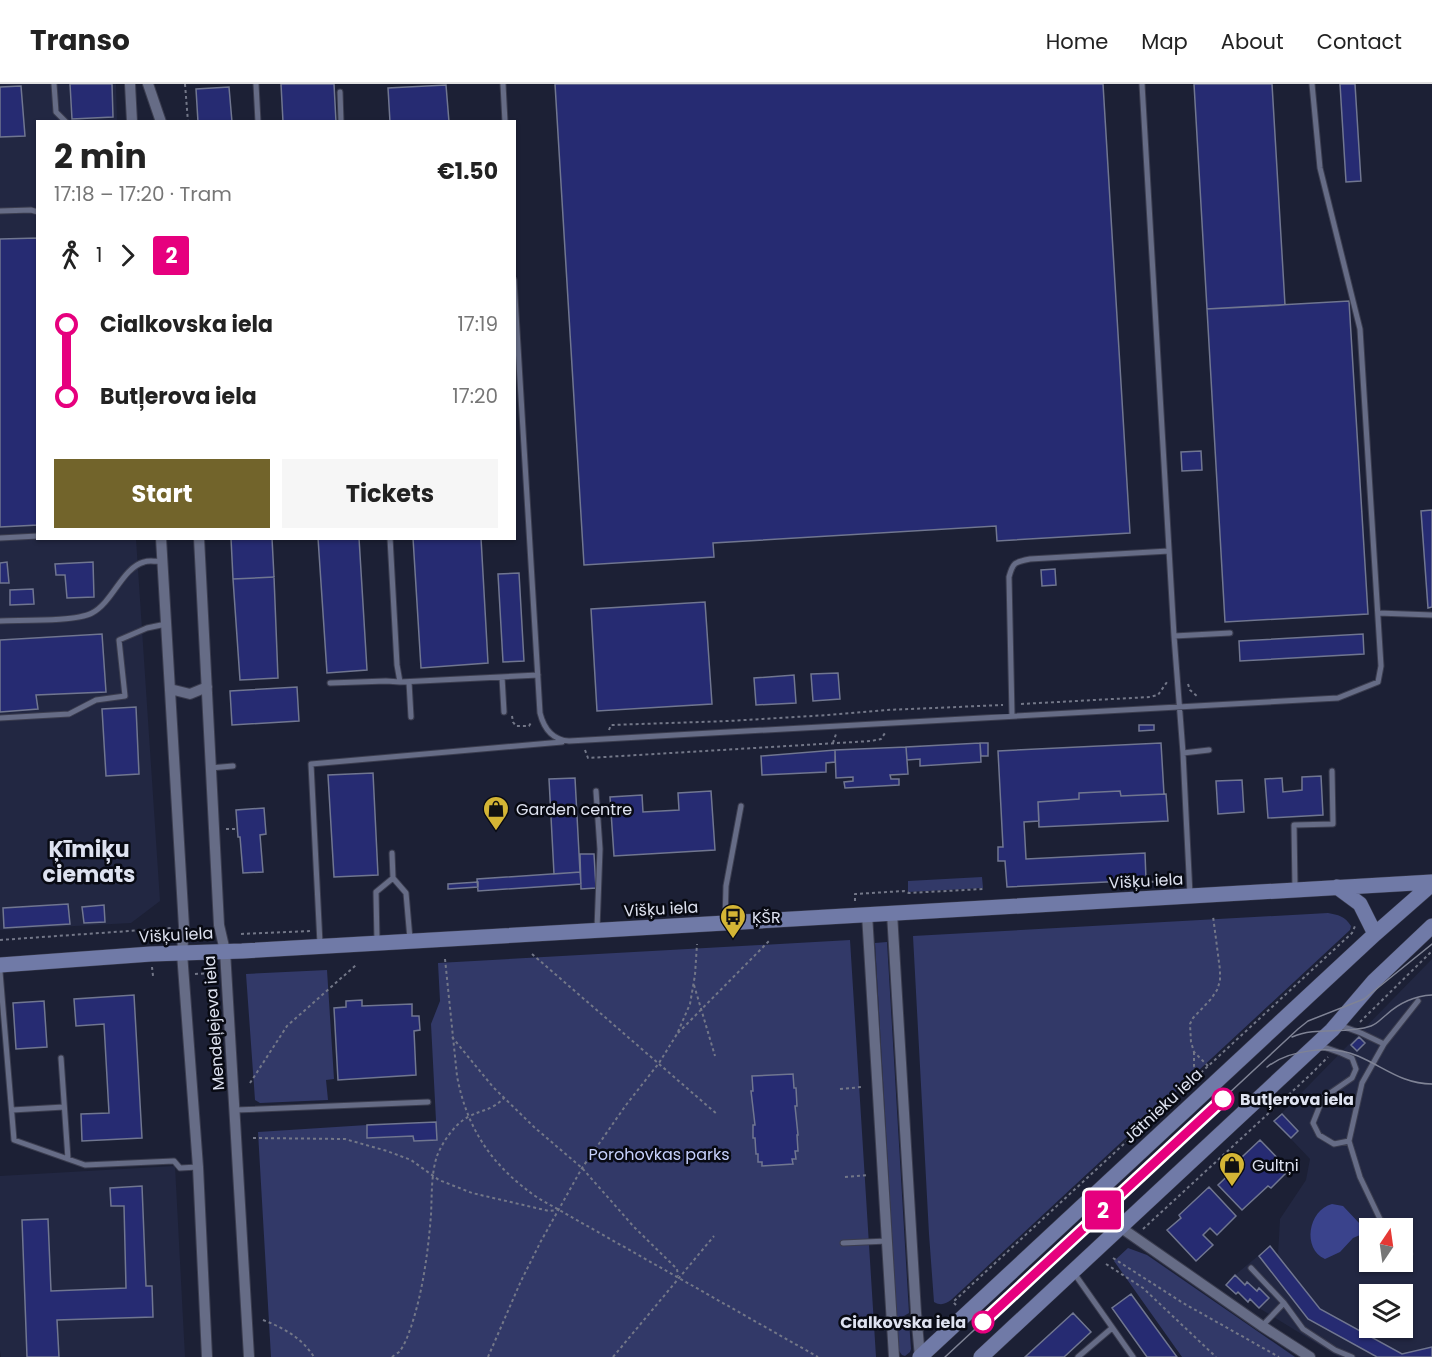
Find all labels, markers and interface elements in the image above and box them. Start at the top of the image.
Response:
text: Transo [30,21,130,60]
text: Home [1046,27,1108,56]
text: Map [1141,27,1188,56]
text: About [1221,27,1284,56]
text: Contact [1317,27,1402,56]
text: 2 min [54,133,147,180]
text: €1.50 [437,156,498,187]
text: 17:18 – 17:20 · Tram [54,180,232,208]
icon: walk [54,239,87,272]
icon: forward [111,239,144,272]
text: 1 [96,241,102,269]
text: 2 [165,241,177,270]
text: Cialkovska iela [100,309,273,340]
text: 17:19 [457,310,498,338]
text: Butļerova iela [100,381,257,412]
text: 17:20 [452,382,498,410]
button: Start [54,459,270,528]
button: Tickets [282,459,498,528]
shop icon: Garden centre [481,794,511,832]
place label: Garden centre [516,798,632,821]
district label: Ķīmiķu ciemats [43,834,135,890]
street label: Višķu iela [1108,868,1184,894]
street label: Višķu iela [623,896,699,922]
bus stop icon: ĶŠR [718,902,748,940]
place label: ĶŠR [752,906,781,929]
street label: Višķu iela [138,922,214,948]
street label: Mendeļejeva iela [198,955,230,1091]
street label: Jātnieku iela [1118,1063,1208,1149]
marker: Butļerova iela [1212,1088,1234,1110]
place label: Butļerova iela [1240,1088,1354,1111]
park label: Porohovkas parks [588,1143,730,1166]
shop icon: Gultņi [1217,1150,1247,1188]
place label: Gultņi [1252,1154,1299,1177]
line badge: 2 [1084,1190,1122,1230]
text: 2 [1097,1196,1109,1225]
north arrow [1359,1218,1413,1272]
map controls [1359,1218,1413,1338]
button: layers [1359,1284,1413,1338]
place label: Cialkovska iela [840,1311,966,1334]
marker: Cialkovska iela [972,1311,994,1333]

